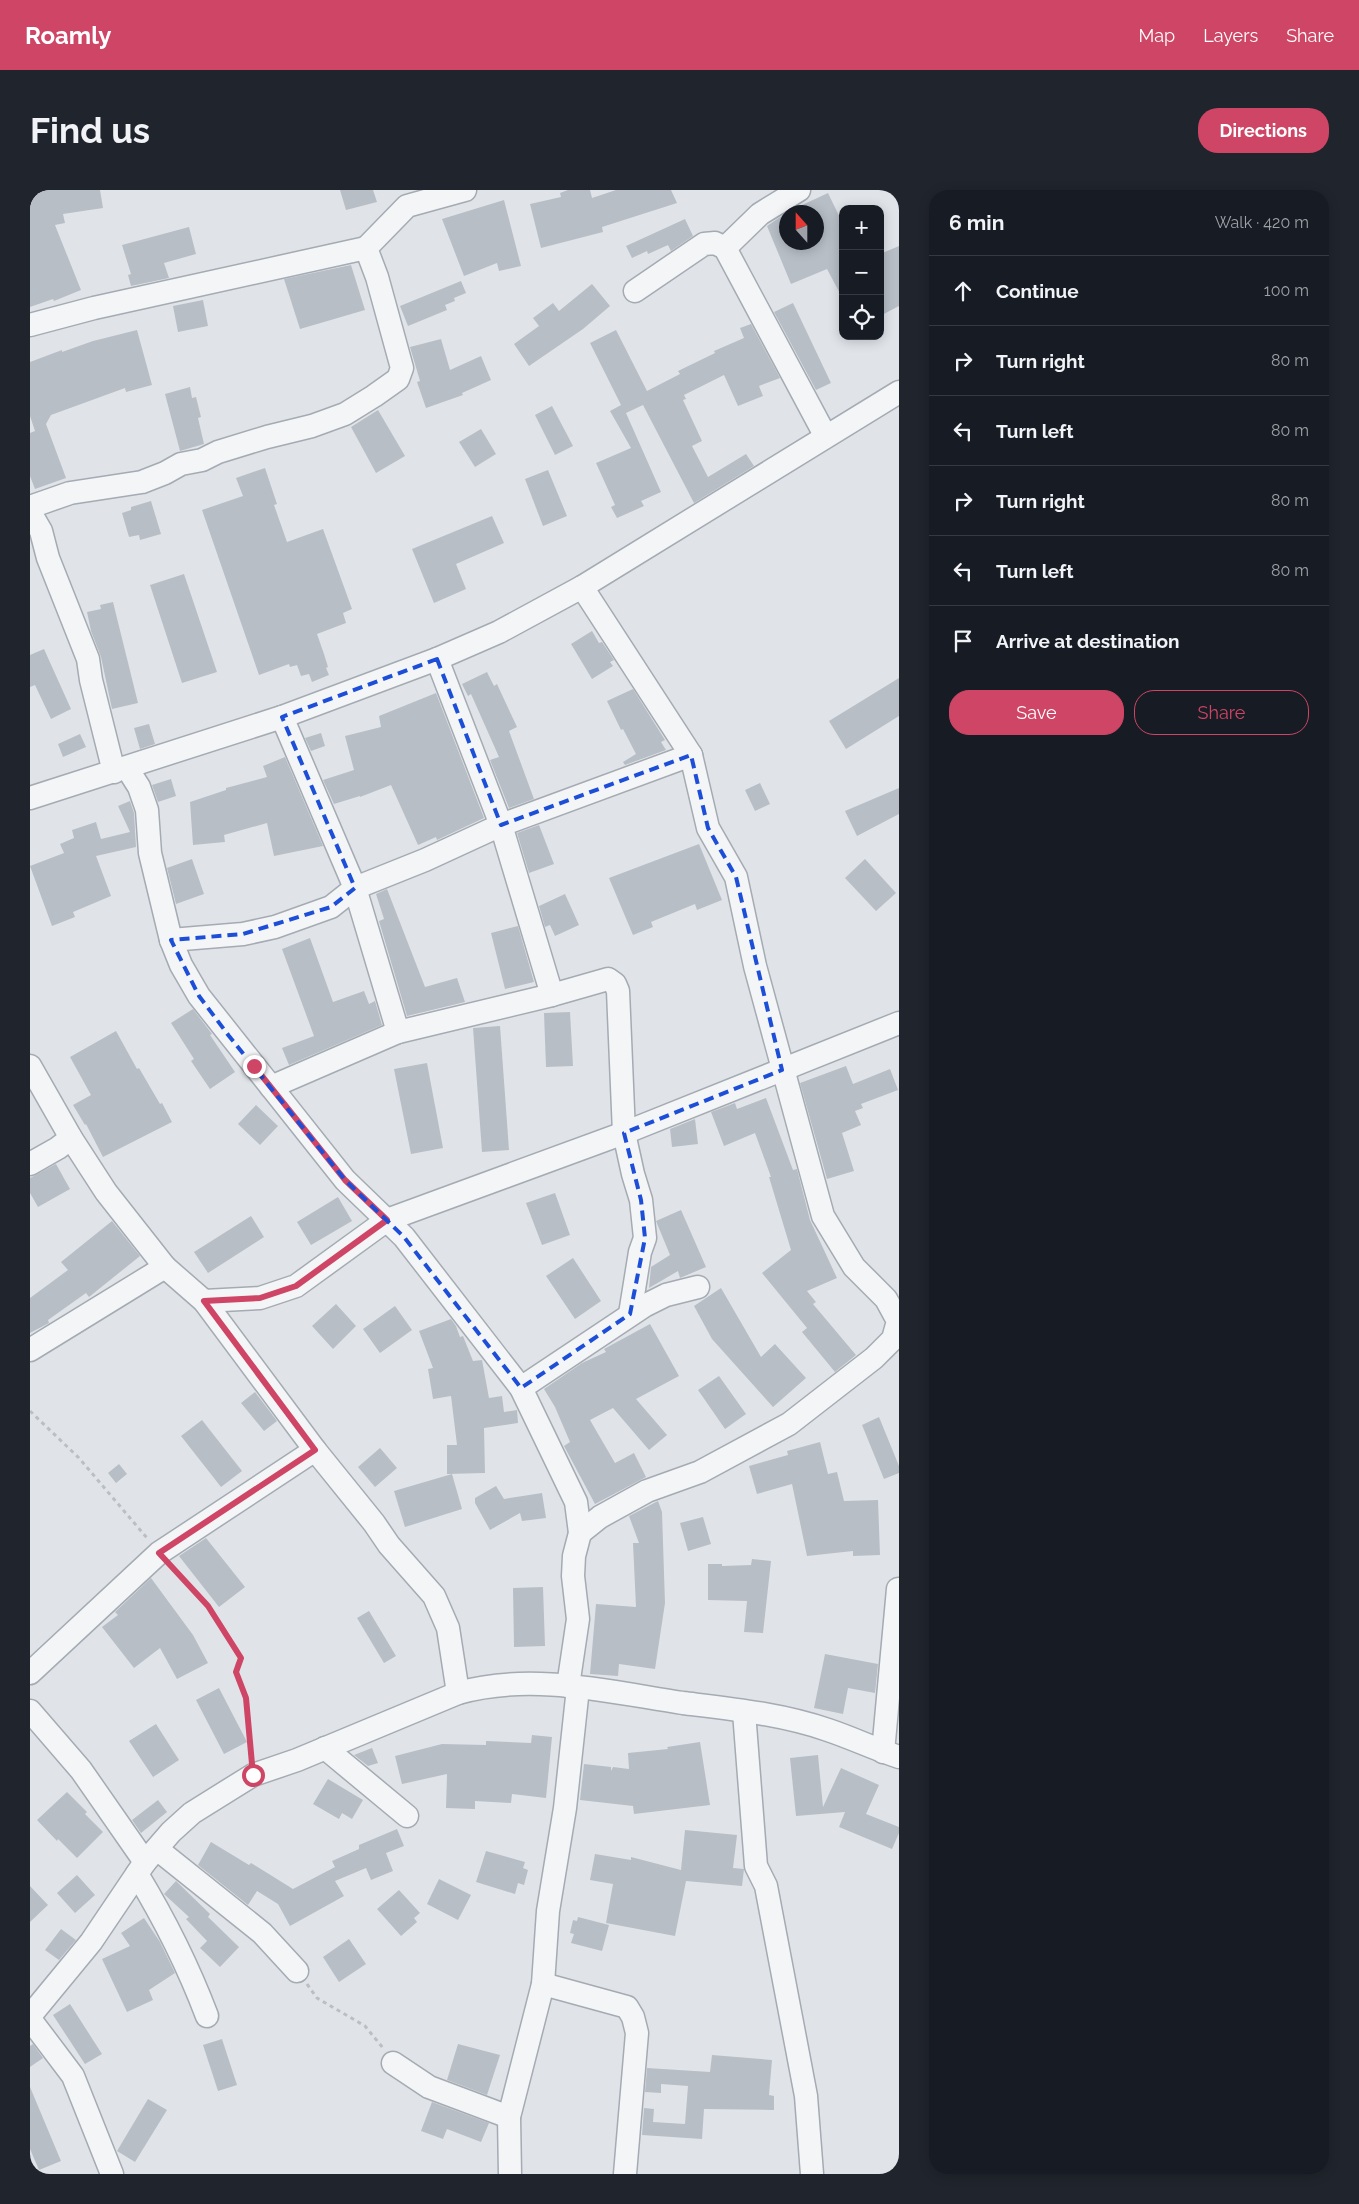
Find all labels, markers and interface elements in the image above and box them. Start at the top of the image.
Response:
text: Roamly [25,21,111,50]
text: Map [1139,25,1175,46]
text: Layers [1203,25,1258,46]
text: Share [1286,25,1334,46]
button: Directions [1198,108,1329,153]
text: Find us [30,110,150,151]
north arrow [779,205,824,250]
map controls [839,205,884,340]
button: + [839,205,884,250]
text: 6 min [949,210,1004,235]
text: Walk · 420 m [1215,213,1309,232]
button: − [839,250,884,295]
icon: ahead [949,277,977,305]
text: Continue [996,280,1079,302]
text: 100 m [1264,281,1309,300]
button: locate [839,295,884,340]
icon: right [949,347,977,375]
text: Turn right [996,350,1085,372]
text: 80 m [1271,351,1309,370]
icon: left [949,417,977,445]
text: Turn left [996,420,1073,442]
text: 80 m [1271,421,1309,440]
icon: right [949,487,977,515]
text: Turn right [996,490,1085,512]
text: 80 m [1271,491,1309,510]
icon: left [949,557,977,585]
text: Turn left [996,560,1073,582]
text: 80 m [1271,561,1309,580]
icon: arrive [949,627,977,655]
text: Arrive at destination [996,630,1180,652]
button: Save [949,690,1124,735]
button: Share [1134,690,1309,735]
route end [243,1055,266,1078]
route start [242,1764,265,1787]

